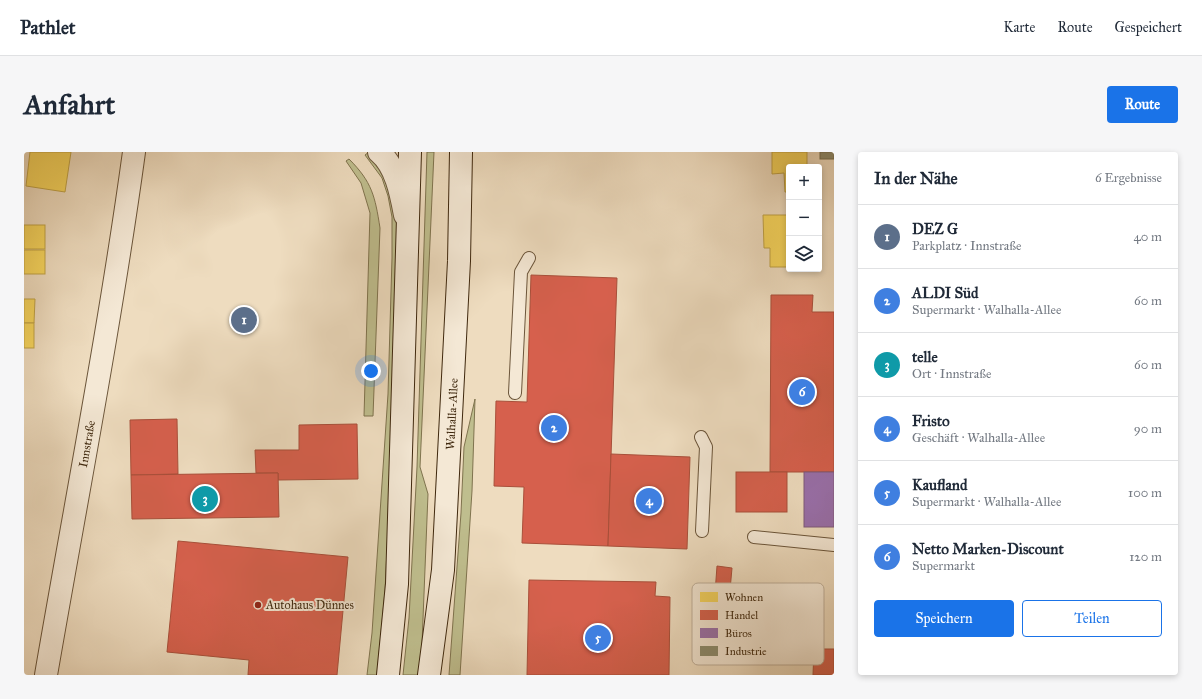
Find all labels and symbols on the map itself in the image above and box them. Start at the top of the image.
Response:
pin: 1 [231,305,257,335]
your location [361,361,381,381]
pin: 6 [789,377,815,407]
street label: Walhalla-Allee [443,378,461,450]
pin: 2 [541,413,567,443]
street label: Innstraße [76,419,98,469]
pin: 3 [192,484,218,514]
pin: 4 [636,486,662,516]
legend [692,583,824,665]
text: Wohnen [725,591,763,604]
place label: Autohaus Dünnes [265,598,354,612]
marker: Autohaus Dünnes [253,600,263,610]
text: Handel [725,609,758,622]
pin: 5 [585,623,611,653]
text: Büros [725,627,752,640]
text: Industrie [725,645,767,658]

